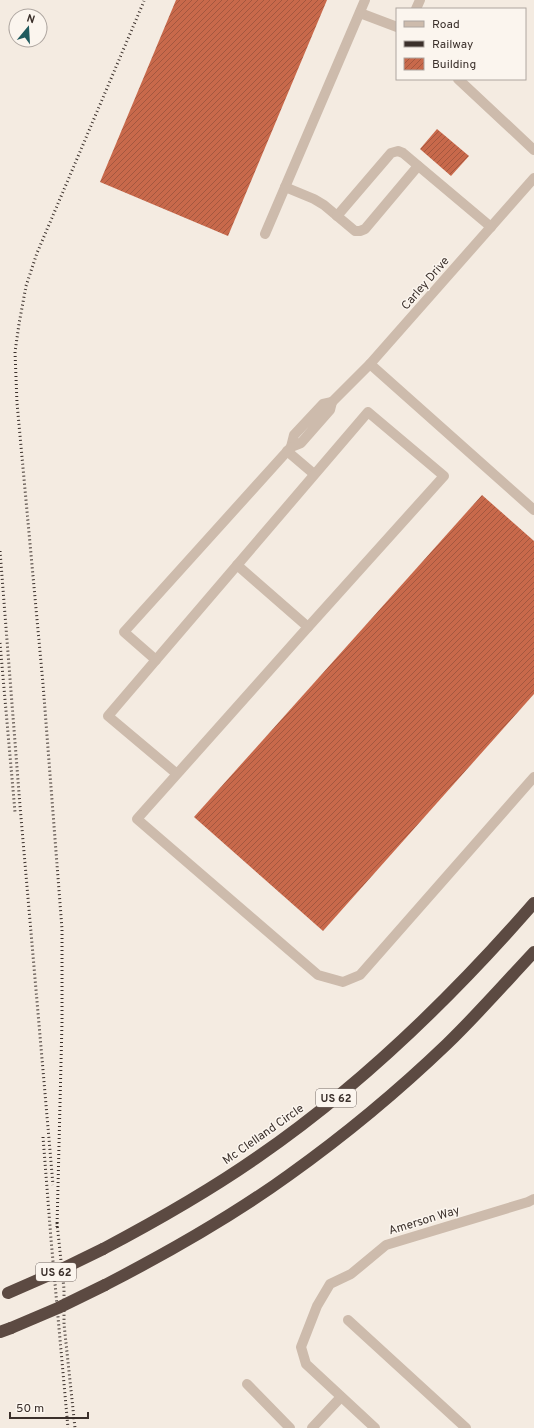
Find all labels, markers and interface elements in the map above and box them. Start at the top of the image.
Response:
north arrow [8,8,48,48]
legend [396,8,526,80]
text: N [25,12,37,27]
text: Road [432,17,460,33]
text: Railway [432,37,473,53]
text: Building [432,57,476,73]
street label: Carley Drive [398,254,453,314]
road number: US 62 [316,1089,356,1107]
street label: Mc Clelland Circle [220,1101,307,1169]
street label: Amerson Way [387,1203,462,1239]
road number: US 62 [36,1263,76,1281]
scale bar [10,1394,88,1420]
text: 50 m [16,1401,44,1417]

